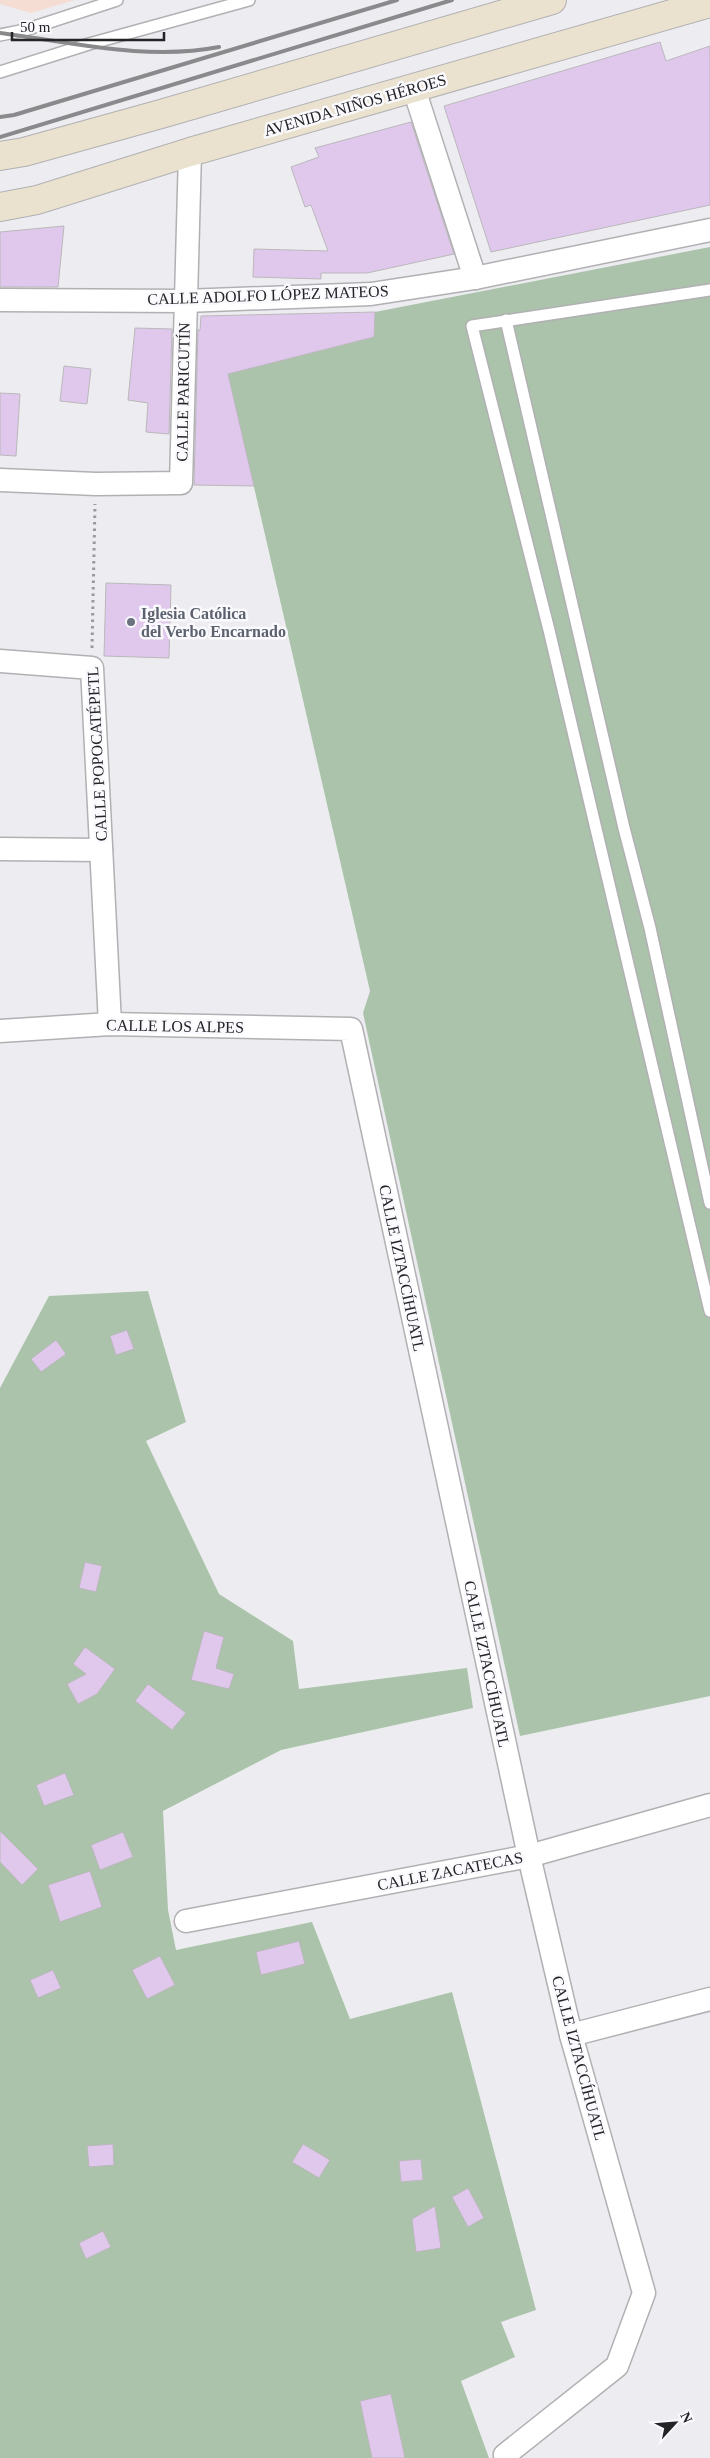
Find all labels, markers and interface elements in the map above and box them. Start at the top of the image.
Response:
scale bar [12,10,165,42]
text: 50 m [20,19,51,35]
street label: AVENIDA NIÑOS HÉROES [262,70,448,139]
street label: CALLE ADOLFO LÓPEZ MATEOS [147,281,389,308]
street label: CALLE PARICUTÍN [172,322,193,462]
place label: Iglesia Católica del Verbo Encarnado [141,605,286,640]
marker: Iglesia Católica del Verbo Encarnado [125,616,137,628]
street label: CALLE POPOCATÉPETL [83,666,110,842]
street label: CALLE LOS ALPES [106,1016,244,1036]
street label: CALLE IZTACCÍHUATL [376,1183,429,1353]
street label: CALLE IZTACCÍHUATL [461,1579,514,1749]
street label: CALLE ZACATECAS [376,1849,524,1893]
street label: CALLE IZTACCÍHUATL [549,1974,610,2142]
north arrow [650,2398,700,2448]
text: N [677,2410,695,2425]

